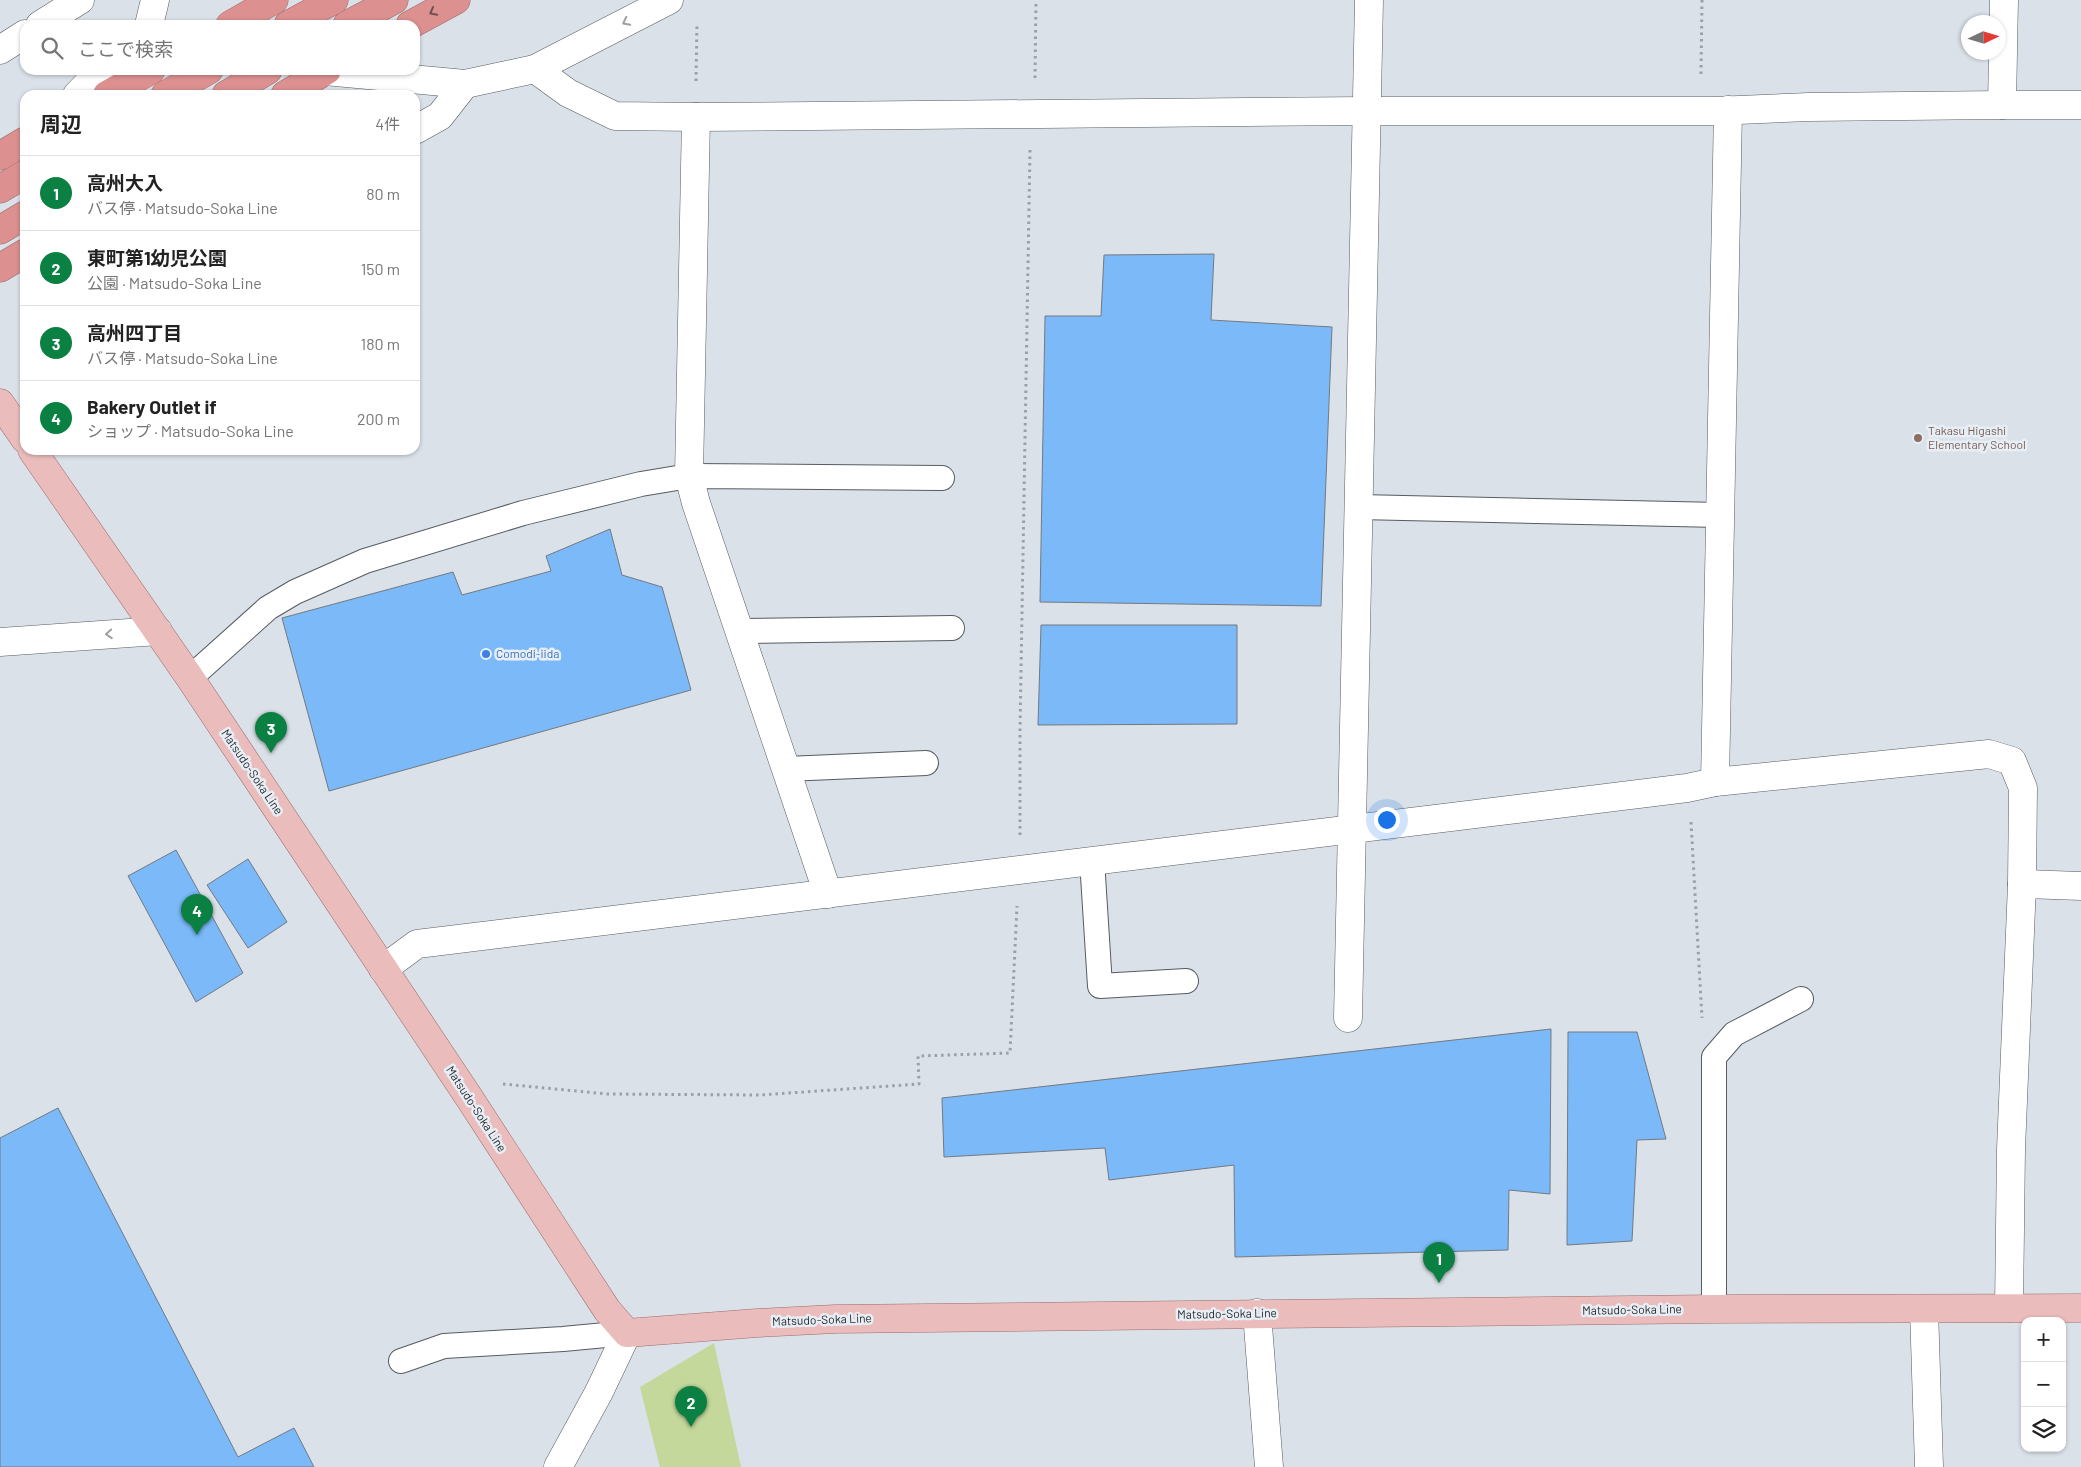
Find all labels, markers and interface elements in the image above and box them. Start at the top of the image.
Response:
one-way arrow [429,6,438,16]
north arrow [1961,15,2006,60]
one-way arrow [622,16,631,26]
search box [20,20,420,75]
icon: search [38,34,66,62]
text: ここで検索 [78,37,173,60]
text: 周辺 [40,111,82,136]
text: 4件 [375,114,400,133]
text: 高州大入 [87,171,163,194]
text: 1 [53,184,59,203]
text: 80 m [366,184,400,203]
text: バス停 · Matsudo-Soka Line [87,198,278,217]
text: 東町第1幼児公園 [87,246,227,269]
text: 2 [52,259,60,278]
text: 150 m [361,259,400,278]
text: 公園 · Matsudo-Soka Line [87,273,262,292]
text: 高州四丁目 [87,321,182,344]
text: 3 [52,334,60,353]
text: 180 m [361,334,400,353]
text: バス停 · Matsudo-Soka Line [87,348,278,367]
text: Bakery Outlet if [87,395,217,418]
text: 4 [51,409,61,428]
text: 200 m [357,409,400,428]
text: ショップ · Matsudo-Soka Line [87,421,294,440]
place label: Takasu Higashi Elementary School [1928,423,2026,451]
marker: Takasu Higashi Elementary School [1912,432,1924,444]
one-way arrow [105,629,113,640]
place label: Comodi-iida [496,646,559,660]
marker: Comodi-iida [480,648,492,660]
pin: 3 [255,712,287,753]
street label: Matsudo-Soka Line [219,726,287,817]
your location [1374,807,1400,833]
pin: 4 [181,894,213,935]
street label: Matsudo-Soka Line [444,1063,510,1154]
pin: 1 [1423,1242,1455,1283]
street label: Matsudo-Soka Line [1582,1301,1682,1317]
street label: Matsudo-Soka Line [1177,1305,1277,1321]
street label: Matsudo-Soka Line [772,1310,872,1328]
map controls [2021,1317,2066,1452]
button: + [2021,1317,2066,1362]
button: − [2021,1362,2066,1407]
pin: 2 [675,1386,707,1427]
button: layers [2021,1407,2066,1452]

